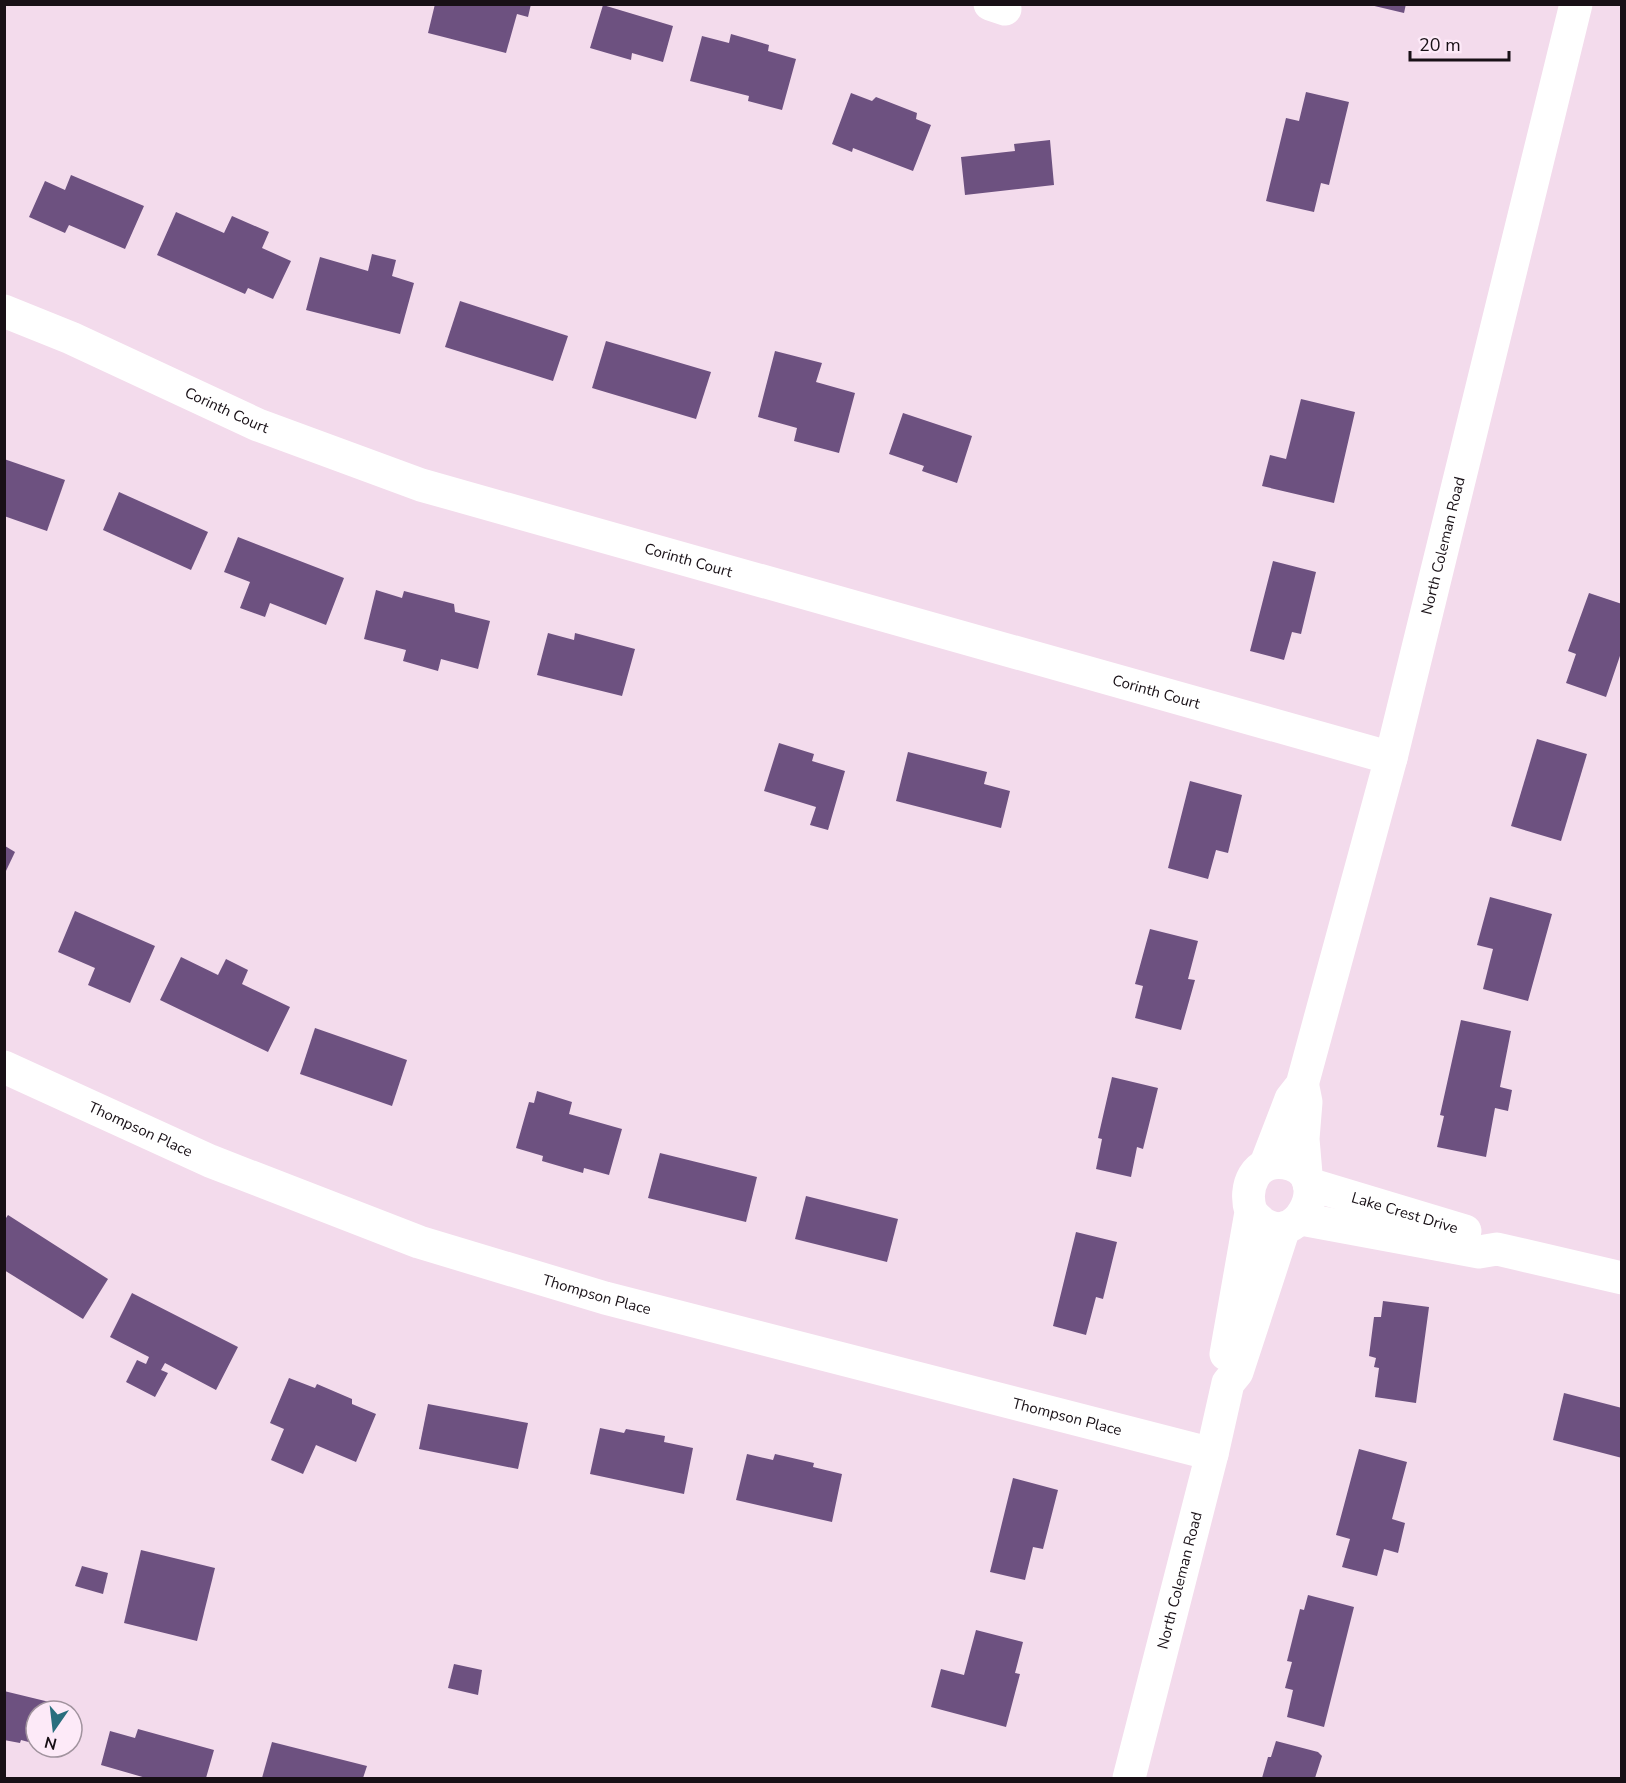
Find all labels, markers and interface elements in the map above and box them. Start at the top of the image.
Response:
scale bar [1410,24,1509,62]
text: 20 m [1419,33,1461,57]
street label: Corinth Court [182,382,272,438]
street label: North Coleman Road [1417,475,1470,617]
street label: Corinth Court [642,538,735,582]
street label: Corinth Court [1110,670,1203,714]
street label: Thompson Place [85,1097,196,1162]
street label: Lake Crest Drive [1349,1187,1461,1238]
street label: Thompson Place [540,1270,653,1319]
street label: Thompson Place [1010,1393,1124,1440]
street label: North Coleman Road [1152,1509,1207,1651]
north arrow [24,1699,84,1759]
text: N [42,1730,59,1755]

